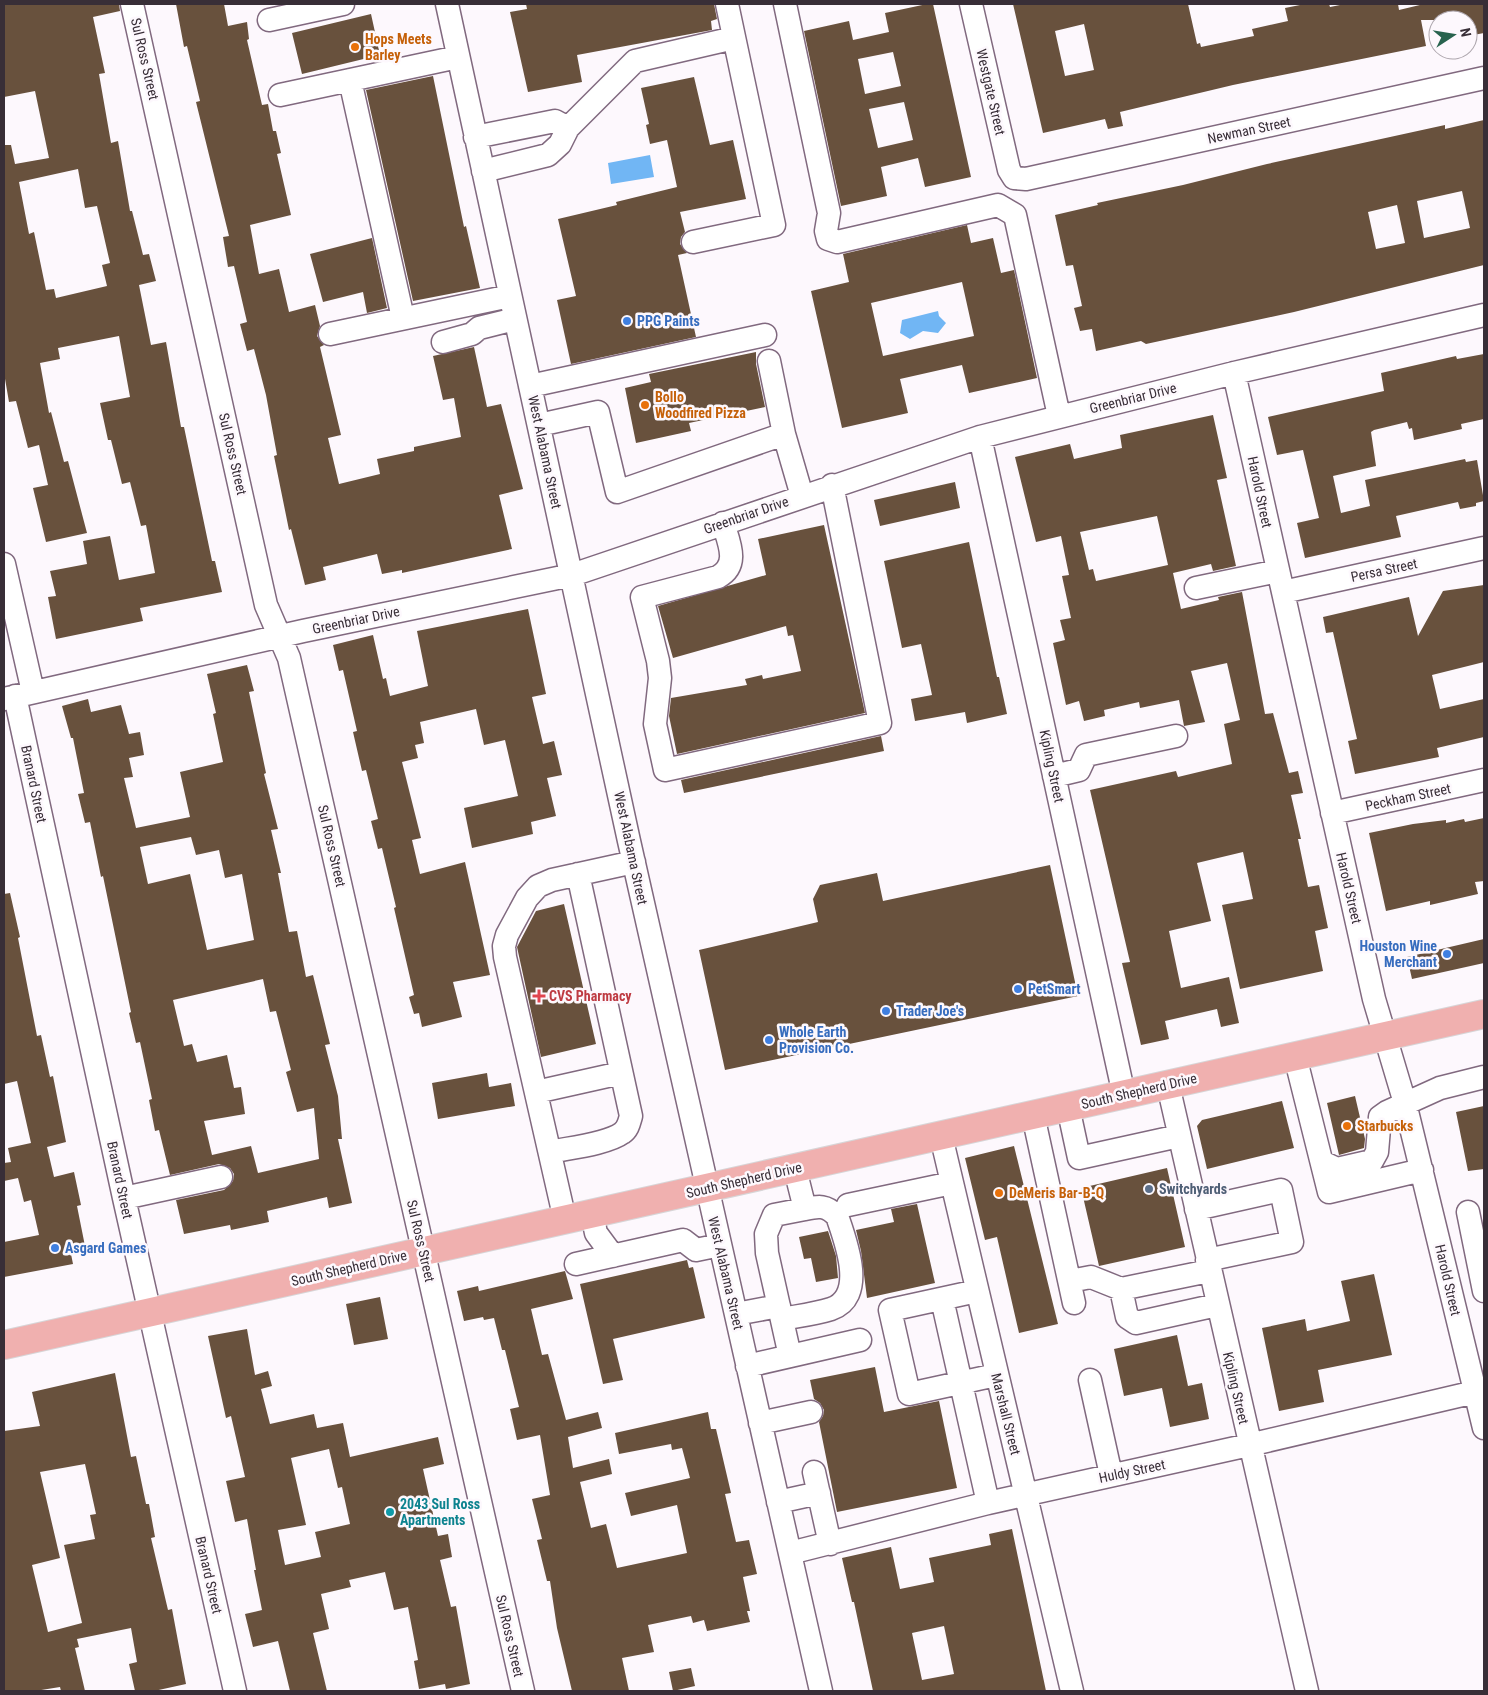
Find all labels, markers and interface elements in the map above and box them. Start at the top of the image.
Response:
north arrow [1428,10,1478,60]
street label: Sul Ross Street [128,16,162,102]
text: N [1457,26,1474,38]
place label: Hops Meets Barley [365,31,432,63]
marker: Hops Meets Barley [349,41,361,53]
street label: Westgate Street [973,47,1009,137]
street label: Newman Street [1206,113,1292,147]
place label: PPG Paints [637,313,700,329]
marker: PPG Paints [621,315,633,327]
street label: Greenbriar Drive [1088,379,1178,417]
place label: Bollo Woodfired Pizza [655,389,746,421]
street label: West Alabama Street [525,394,565,510]
marker: Bollo Woodfired Pizza [639,399,651,411]
street label: Sul Ross Street [216,411,250,497]
street label: Harold Street [1245,455,1275,529]
street label: Greenbriar Drive [701,493,791,537]
street label: Persa Street [1349,555,1419,585]
street label: Greenbriar Drive [311,603,402,637]
street label: Kipling Street [1036,728,1068,804]
street label: Branard Street [18,744,50,824]
street label: Peckham Street [1364,780,1452,814]
street label: West Alabama Street [611,790,651,906]
street label: Sul Ross Street [315,803,349,889]
street label: Harold Street [1333,851,1365,925]
place label: Houston Wine Merchant [1359,938,1437,970]
marker: Houston Wine Merchant [1441,948,1453,960]
place label: PetSmart [1028,981,1081,997]
marker: PetSmart [1012,983,1024,995]
place label: CVS Pharmacy [549,988,632,1004]
marker: CVS Pharmacy [533,990,545,1002]
place label: Trader Joe's [896,1003,964,1019]
marker: Trader Joe's [880,1005,892,1017]
place label: Whole Earth Provision Co. [779,1024,854,1056]
marker: Whole Earth Provision Co. [763,1034,775,1046]
street label: South Shepherd Drive [1080,1070,1199,1112]
place label: Starbucks [1357,1118,1413,1134]
marker: Starbucks [1341,1120,1353,1132]
street label: Branard Street [104,1140,136,1220]
street label: South Shepherd Drive [685,1159,804,1201]
place label: Switchyards [1159,1181,1227,1197]
marker: Switchyards [1143,1183,1155,1195]
place label: DeMeris Bar-B-Q [1009,1185,1104,1201]
marker: DeMeris Bar-B-Q [993,1187,1005,1199]
street label: Sul Ross Street [404,1198,438,1284]
street label: West Alabama Street [705,1215,747,1331]
place label: Asgard Games [65,1240,146,1256]
marker: Asgard Games [49,1242,61,1254]
street label: Harold Street [1432,1243,1464,1317]
street label: South Shepherd Drive [290,1247,409,1289]
street label: Kipling Street [1220,1350,1252,1426]
street label: Marshall Street [988,1371,1024,1457]
street label: Huldy Street [1097,1456,1167,1486]
place label: 2043 Sul Ross Apartments [400,1496,480,1528]
marker: 2043 Sul Ross Apartments [384,1506,396,1518]
street label: Branard Street [192,1535,226,1615]
street label: Sul Ross Street [493,1593,527,1679]

